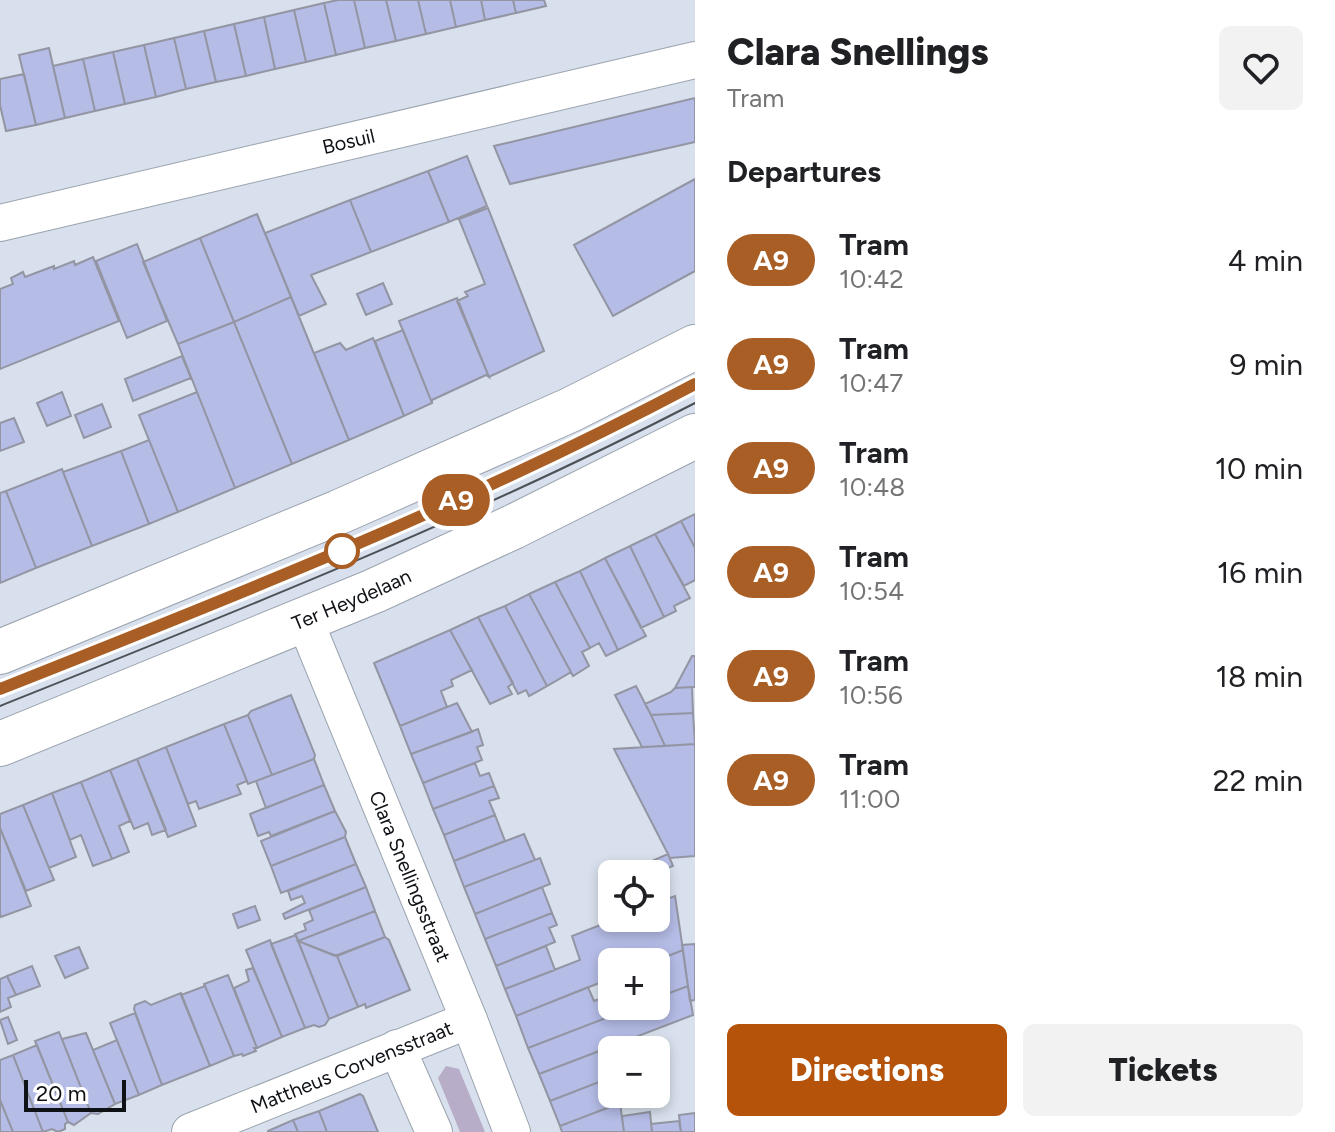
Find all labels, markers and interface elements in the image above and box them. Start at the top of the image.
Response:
button: heart [1219,26,1303,110]
text: Clara Snellings [727,29,989,75]
text: Tram [727,82,784,114]
street label: Bosuil [320,123,377,159]
text: Departures [727,153,881,190]
text: Tram [839,226,909,263]
text: 4 min [1228,242,1303,279]
text: A9 [753,243,789,277]
text: 10:42 [839,263,904,295]
text: Tram [839,330,909,367]
text: 9 min [1229,346,1303,383]
text: A9 [753,347,789,381]
text: 10:47 [839,367,903,399]
text: Tram [839,434,909,471]
text: 10 min [1215,450,1303,487]
text: A9 [753,451,789,485]
text: 10:48 [839,471,905,503]
line badge: A9 [420,474,492,526]
text: A9 [438,483,474,517]
unlabelled marker [325,534,359,568]
text: Tram [839,538,909,575]
text: 16 min [1217,554,1303,591]
text: A9 [753,555,789,589]
street label: Ter Heydelaan [288,564,415,635]
text: 10:54 [839,575,904,607]
text: Tram [839,642,909,679]
text: 18 min [1216,658,1303,695]
text: A9 [753,659,789,693]
text: 10:56 [839,679,903,711]
text: Tram [839,746,909,783]
text: 22 min [1213,762,1303,799]
text: A9 [753,763,789,797]
text: 11:00 [839,783,900,815]
street label: Clara Snellingsstraat [364,787,456,965]
map controls [598,860,670,1108]
button: locate [598,860,670,932]
button: + [598,948,670,1020]
street label: Mattheus Corvensstraat [247,1016,456,1119]
button: Directions [727,1024,1007,1116]
button: Tickets [1023,1024,1303,1116]
button: − [598,1036,670,1108]
scale bar [24,1076,126,1112]
text: 20 m [36,1080,87,1107]

